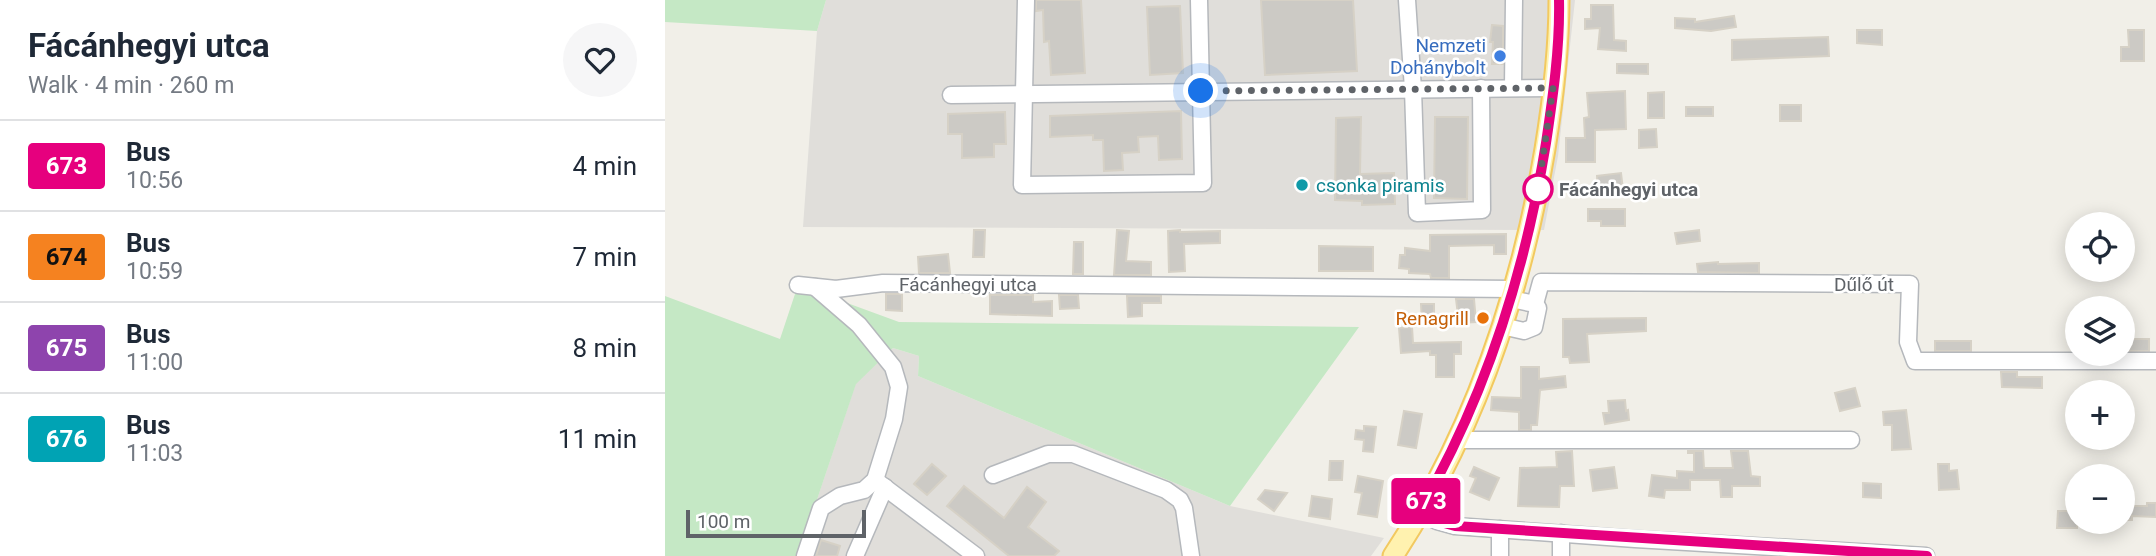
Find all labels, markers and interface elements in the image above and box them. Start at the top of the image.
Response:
button: heart [563,23,637,97]
text: Fácánhegyi utca [28,26,270,65]
place label: Nemzeti Dohánybolt [1390,34,1486,79]
marker: Nemzeti Dohánybolt [1492,48,1508,64]
text: Walk · 4 min · 260 m [28,72,234,99]
your location [1183,73,1218,108]
text: Bus [126,137,171,167]
text: 4 min [572,151,637,181]
text: 673 [46,152,87,180]
text: 10:56 [126,167,183,194]
place label: csonka piramis [1316,174,1445,197]
marker: Fácánhegyi utca [1523,174,1553,204]
marker: csonka piramis [1294,177,1310,193]
place label: Fácánhegyi utca [1559,178,1698,201]
map controls [2065,212,2135,534]
button: locate [2065,212,2135,282]
text: Bus [126,228,171,258]
text: 7 min [572,242,637,272]
text: 674 [46,243,87,271]
text: 10:59 [126,258,183,285]
street label: Fácánhegyi utca [899,273,1037,296]
street label: Dűlő út [1834,273,1894,296]
button: layers [2065,296,2135,366]
place label: Renagrill [1395,307,1469,330]
marker: Renagrill [1475,310,1491,326]
text: Bus [126,319,171,349]
text: 8 min [572,333,637,363]
text: 675 [46,334,87,362]
text: 11:00 [126,349,183,376]
button: + [2065,380,2135,450]
text: Bus [126,410,171,440]
text: 11 min [558,424,637,454]
text: 676 [46,425,87,453]
text: 11:03 [126,440,183,467]
button: − [2065,464,2135,534]
line badge: 673 [1386,478,1466,524]
text: 673 [1405,487,1447,515]
scale bar [686,507,866,539]
text: 100 m [697,510,750,533]

